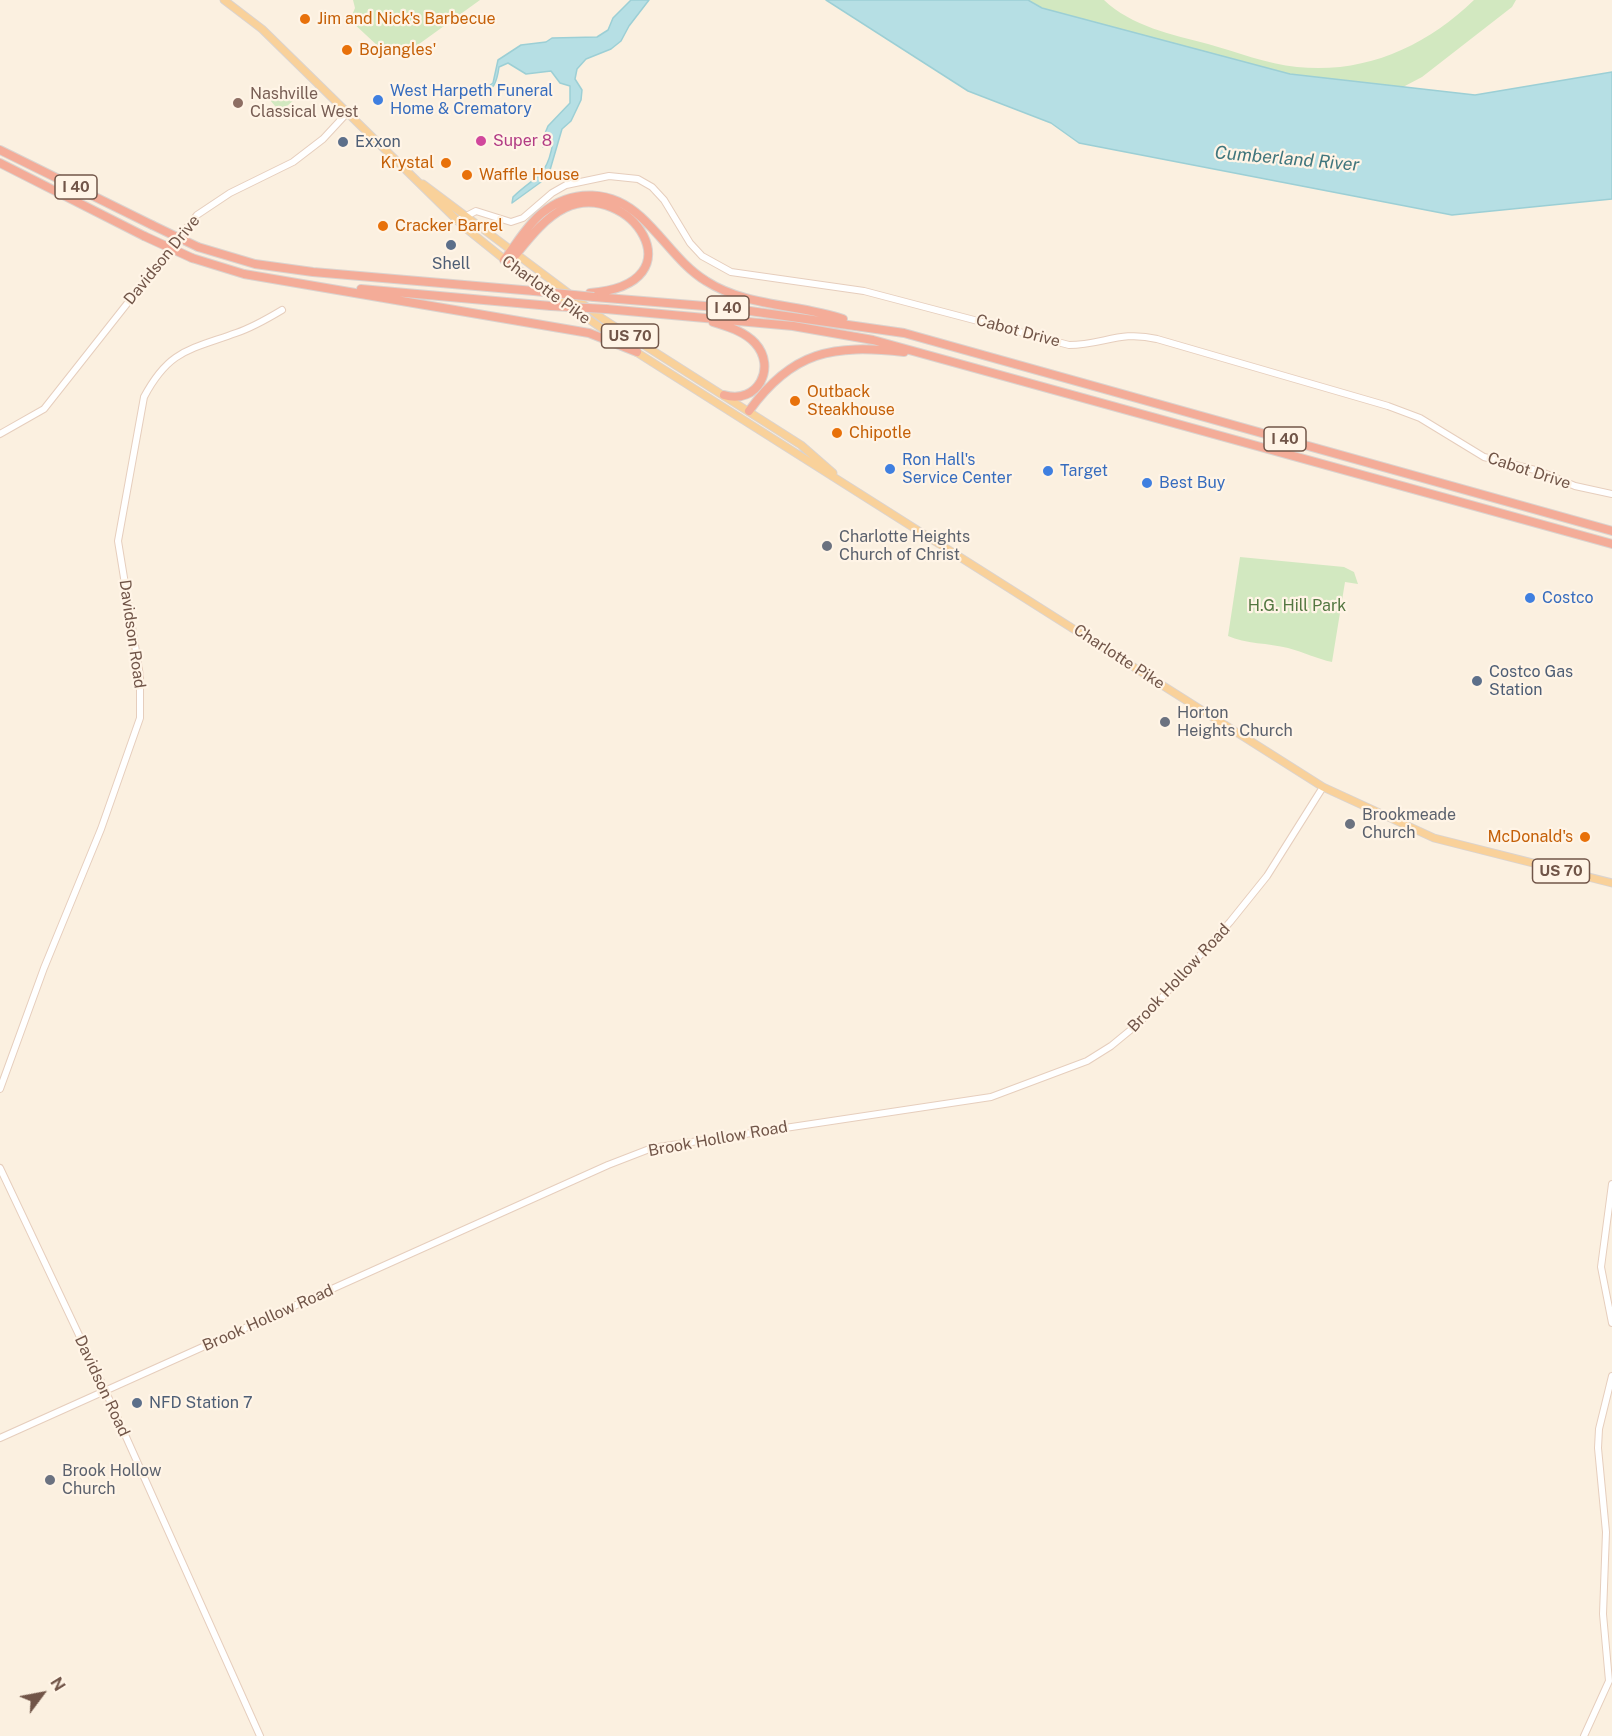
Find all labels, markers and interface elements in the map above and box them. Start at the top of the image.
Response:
place label: Jim and Nick's Barbecue [317,9,496,29]
marker: Jim and Nick's Barbecue [298,12,312,26]
place label: Bojangles' [359,40,436,60]
marker: Bojangles' [340,43,354,57]
place label: West Harpeth Funeral Home & Crematory [390,81,553,119]
place label: Nashville Classical West [250,84,359,122]
marker: West Harpeth Funeral Home & Crematory [371,93,385,107]
marker: Nashville Classical West [231,96,245,110]
place label: Super 8 [493,131,552,151]
place label: Exxon [355,132,401,152]
marker: Super 8 [474,134,488,148]
marker: Exxon [336,135,350,149]
water label: Cumberland River [1214,142,1360,176]
place label: Krystal [380,153,434,173]
marker: Krystal [439,156,453,170]
place label: Waffle House [479,165,579,185]
marker: Waffle House [460,168,474,182]
road number: I 40 [55,175,97,199]
street label: Davidson Drive [120,211,204,309]
place label: Cracker Barrel [395,216,503,236]
marker: Cracker Barrel [376,219,390,233]
marker: Shell [444,238,458,252]
street label: Charlotte Pike [498,251,594,329]
place label: Shell [432,254,470,274]
road number: I 40 [707,296,749,320]
street label: Cabot Drive [974,311,1062,351]
road number: US 70 [602,324,658,348]
place label: Outback Steakhouse [807,382,895,420]
marker: Outback Steakhouse [788,394,802,408]
place label: Chipotle [849,423,911,443]
marker: Chipotle [830,426,844,440]
road number: I 40 [1264,427,1306,451]
street label: Cabot Drive [1485,449,1573,493]
place label: Ron Hall's Service Center [902,450,1012,488]
place label: Target [1060,461,1108,481]
marker: Ron Hall's Service Center [883,462,897,476]
marker: Target [1041,464,1055,478]
place label: Best Buy [1159,473,1225,493]
marker: Best Buy [1140,476,1154,490]
place label: Charlotte Heights Church of Christ [839,527,970,565]
marker: Charlotte Heights Church of Christ [820,539,834,553]
street label: Davidson Road [115,578,149,690]
place label: Costco [1542,588,1594,608]
marker: Costco [1523,591,1537,605]
park label: H.G. Hill Park [1248,596,1346,616]
street label: Charlotte Pike [1070,620,1168,694]
place label: Costco Gas Station [1489,662,1573,700]
marker: Costco Gas Station [1470,674,1484,688]
place label: Horton Heights Church [1177,703,1293,741]
marker: Horton Heights Church [1158,715,1172,729]
place label: Brookmeade Church [1362,805,1456,843]
marker: Brookmeade Church [1343,817,1357,831]
place label: McDonald's [1487,827,1573,847]
marker: McDonald's [1578,830,1592,844]
road number: US 70 [1532,859,1590,883]
street label: Brook Hollow Road [1124,920,1234,1036]
street label: Brook Hollow Road [647,1117,789,1161]
street label: Brook Hollow Road [200,1281,336,1355]
street label: Davidson Road [70,1332,134,1440]
place label: NFD Station 7 [149,1393,253,1413]
marker: NFD Station 7 [130,1396,144,1410]
place label: Brook Hollow Church [62,1461,161,1499]
marker: Brook Hollow Church [43,1473,57,1487]
north arrow [12,1664,72,1724]
text: N [46,1674,69,1695]

